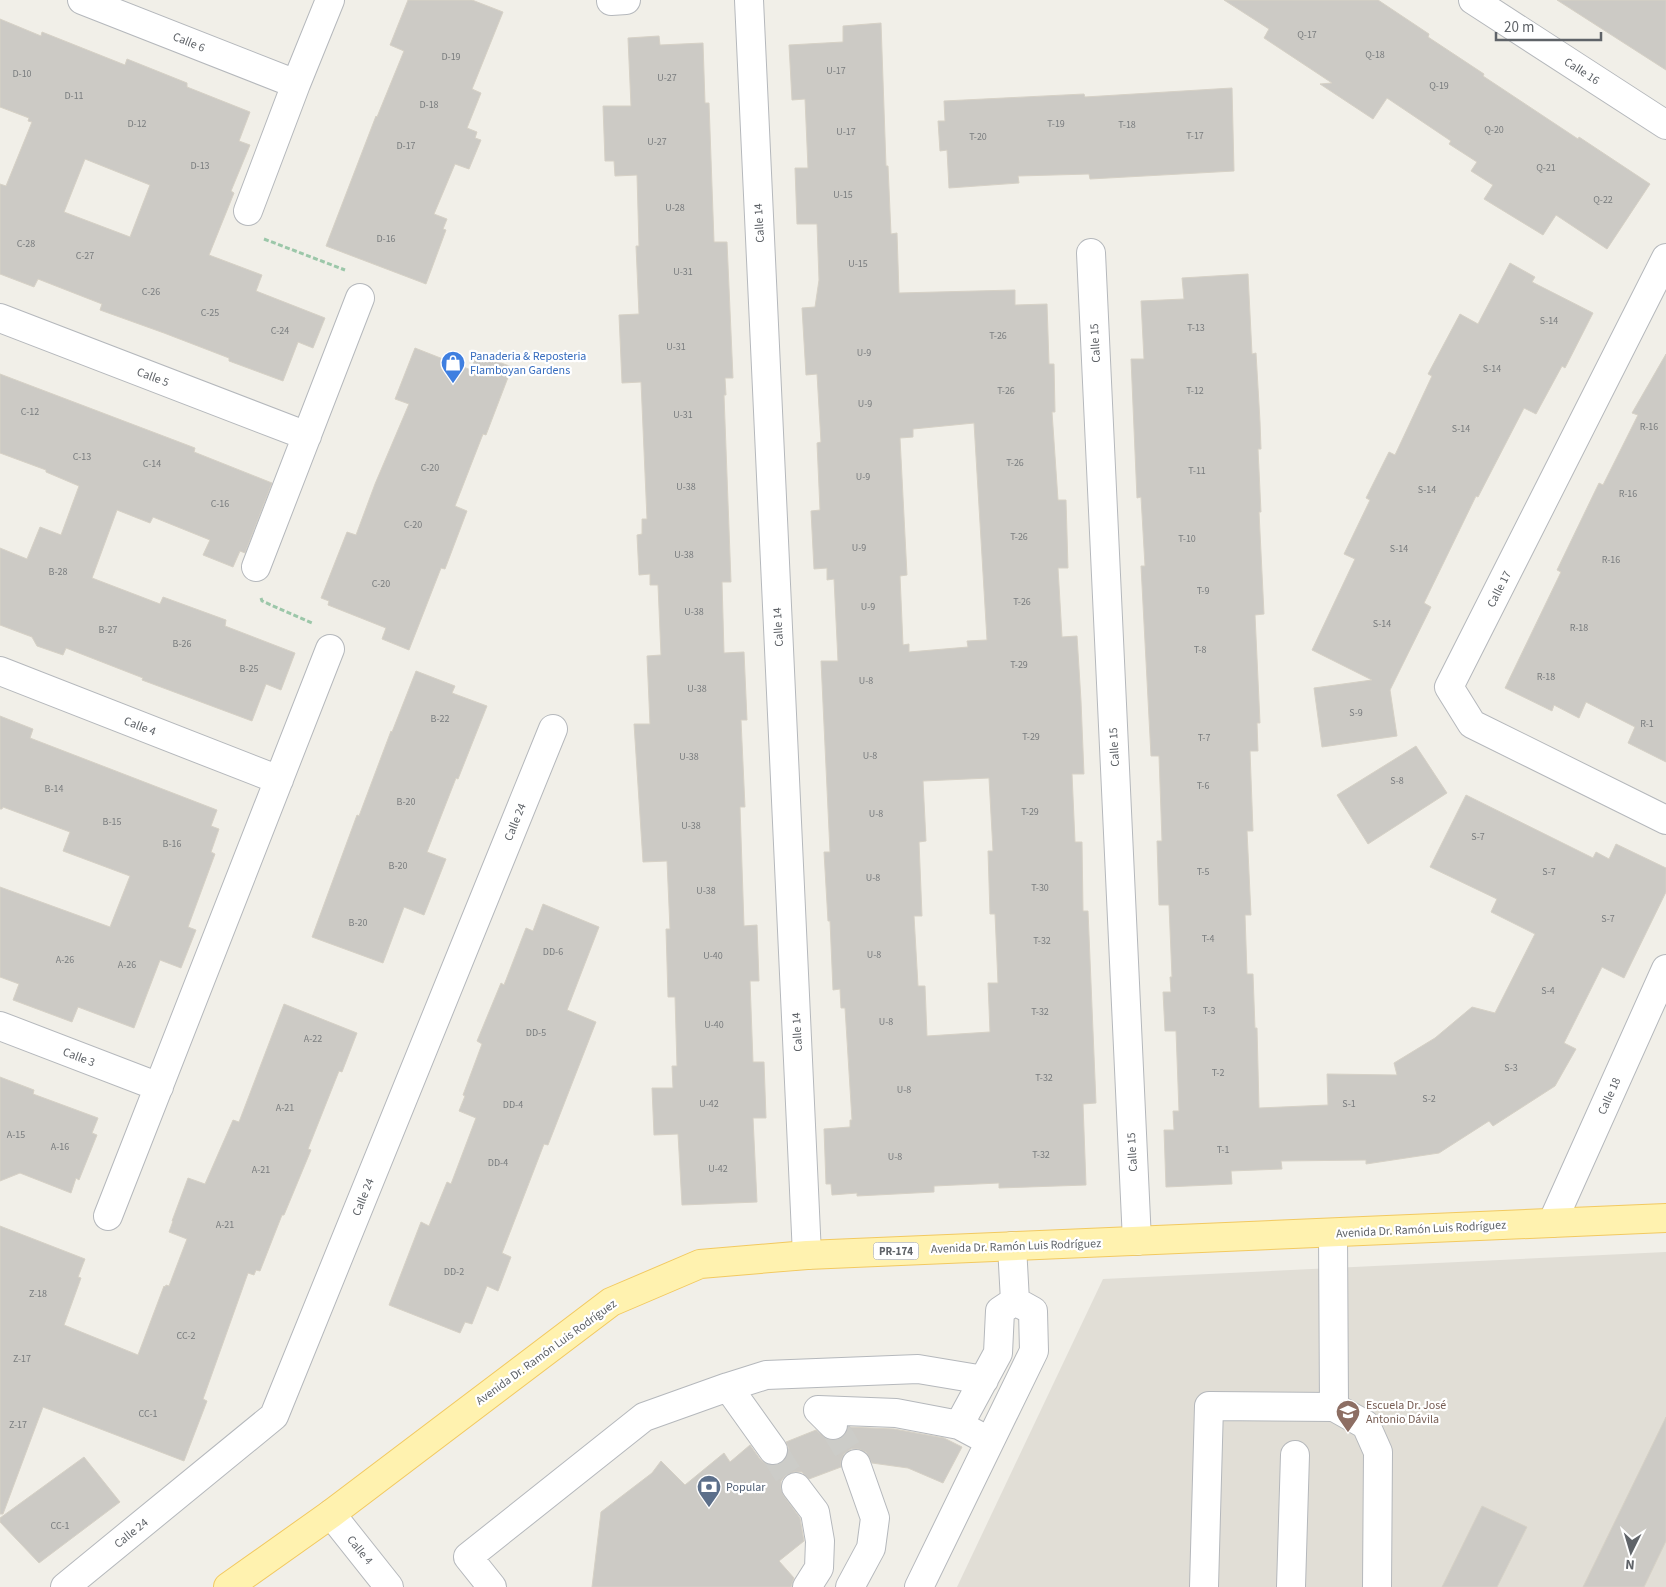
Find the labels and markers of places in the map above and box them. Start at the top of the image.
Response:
place label: Panaderia & Reposteria Flamboyan Gardens [470,348,586,379]
shop icon: Panaderia & Reposteria Flamboyan Gardens [440,350,466,384]
place label: Escuela Dr. José Antonio Dávila [1366,1397,1446,1428]
school or university icon: Escuela Dr. José Antonio Dávila [1335,1399,1361,1433]
bank icon: Popular [696,1474,722,1508]
place label: Popular [726,1479,766,1496]

